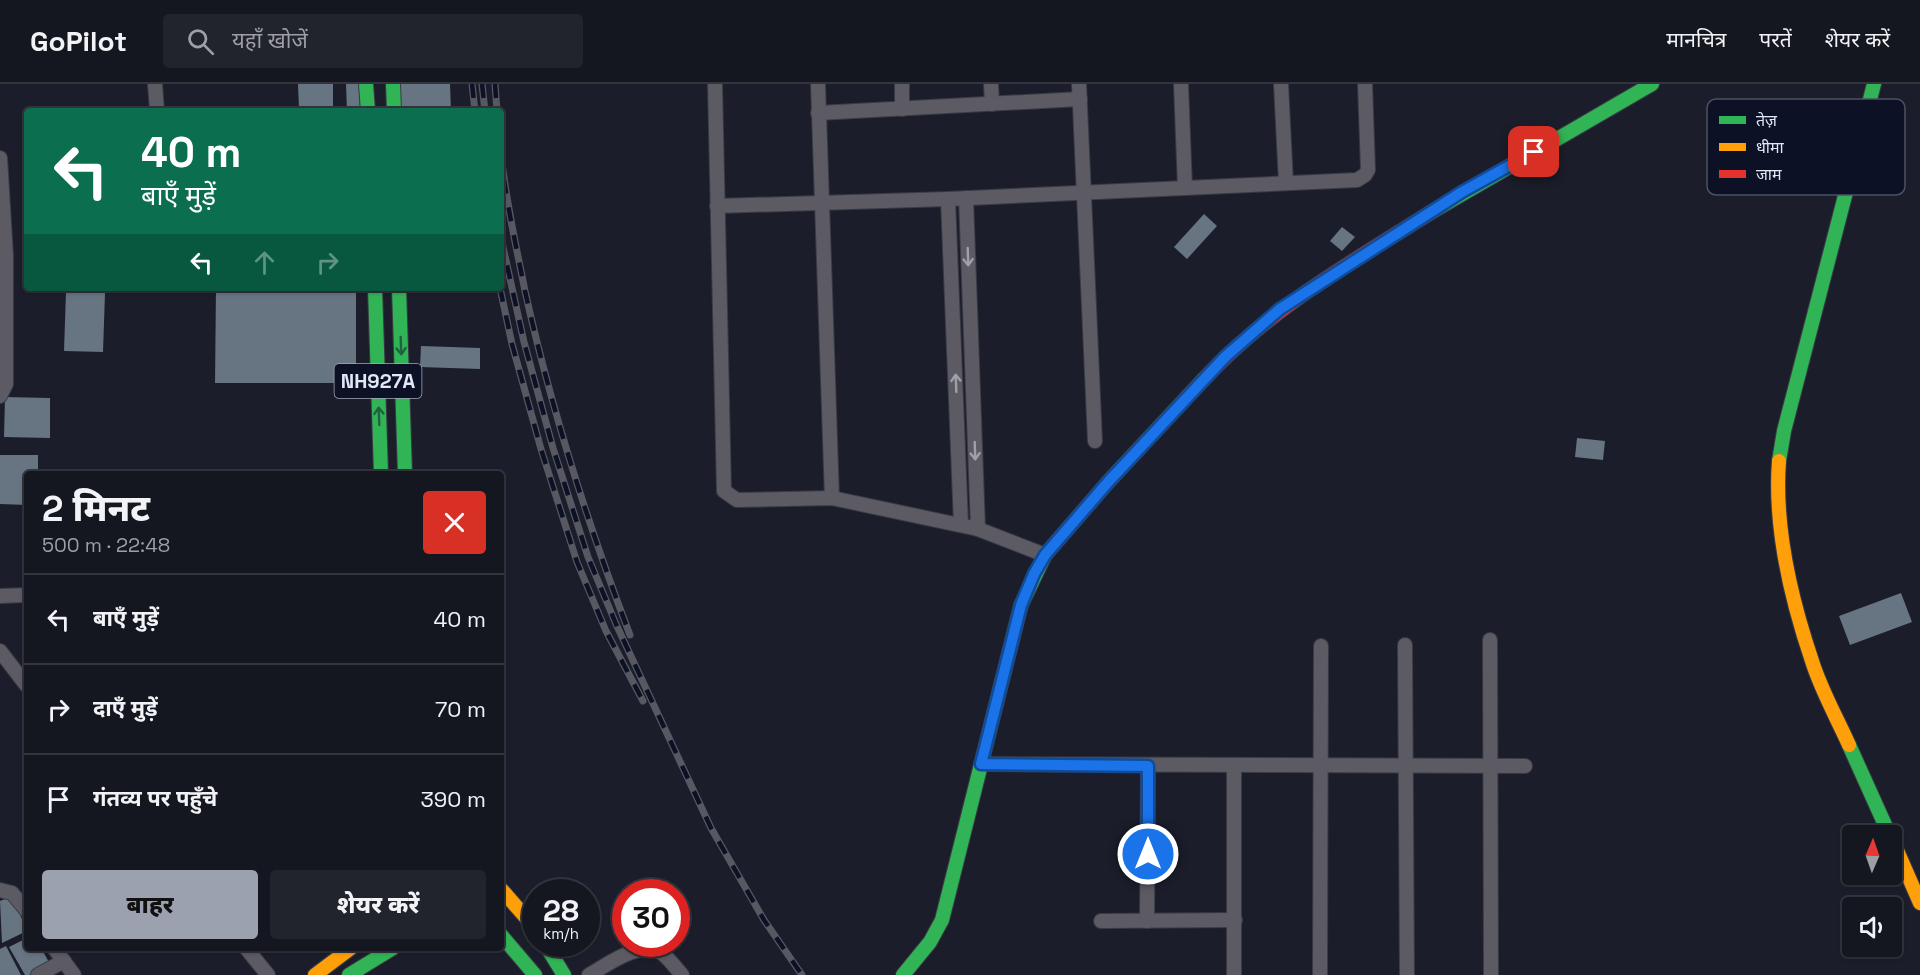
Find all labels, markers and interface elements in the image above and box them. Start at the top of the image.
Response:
search box [163,14,583,68]
text: GoPilot [30,23,127,59]
icon: search [184,25,217,58]
text: यहाँ खोजें [232,26,308,54]
text: मानचित्र [1666,26,1726,53]
text: परतें [1759,26,1792,53]
text: शेयर करें [1825,26,1890,53]
legend [1707,99,1905,195]
text: तेज़ [1756,110,1778,131]
text: 40 m [141,126,241,179]
pin [1508,126,1559,177]
icon: left [42,132,120,210]
icon: arrive [1517,135,1550,168]
text: धीमा [1756,137,1785,158]
text: जाम [1756,164,1782,185]
text: बाएँ मुड़ें [141,178,216,213]
icon: left [185,246,218,279]
icon: ahead [248,246,281,279]
icon: right [311,246,344,279]
one-way arrow [963,246,974,266]
one-way arrow [395,336,407,356]
road number: NH927A [334,364,422,398]
one-way arrow [950,373,961,393]
one-way arrow [373,406,385,426]
one-way arrow [969,441,981,461]
text: 2 मिनट [42,486,150,532]
button: close [423,491,486,554]
text: 500 m · 22:48 [42,532,170,558]
icon: left [42,603,75,636]
text: बाएँ मुड़ें [93,604,159,632]
text: 40 m [434,605,486,633]
icon: right [42,693,75,726]
text: दाएँ मुड़ें [93,694,158,722]
text: 70 m [435,695,486,723]
icon: arrive [42,783,75,816]
text: गंतव्य पर पहुँचे [93,784,217,812]
text: 390 m [421,785,486,813]
position arrow [1116,822,1180,886]
north arrow [1842,825,1902,885]
map controls [1842,825,1902,957]
button: बाहर [42,870,258,939]
button: शेयर करें [270,870,486,939]
speed limit sign: 30 [612,879,690,957]
text: 28 [543,891,579,930]
button: sound [1842,897,1902,957]
text: km/h [543,924,579,943]

